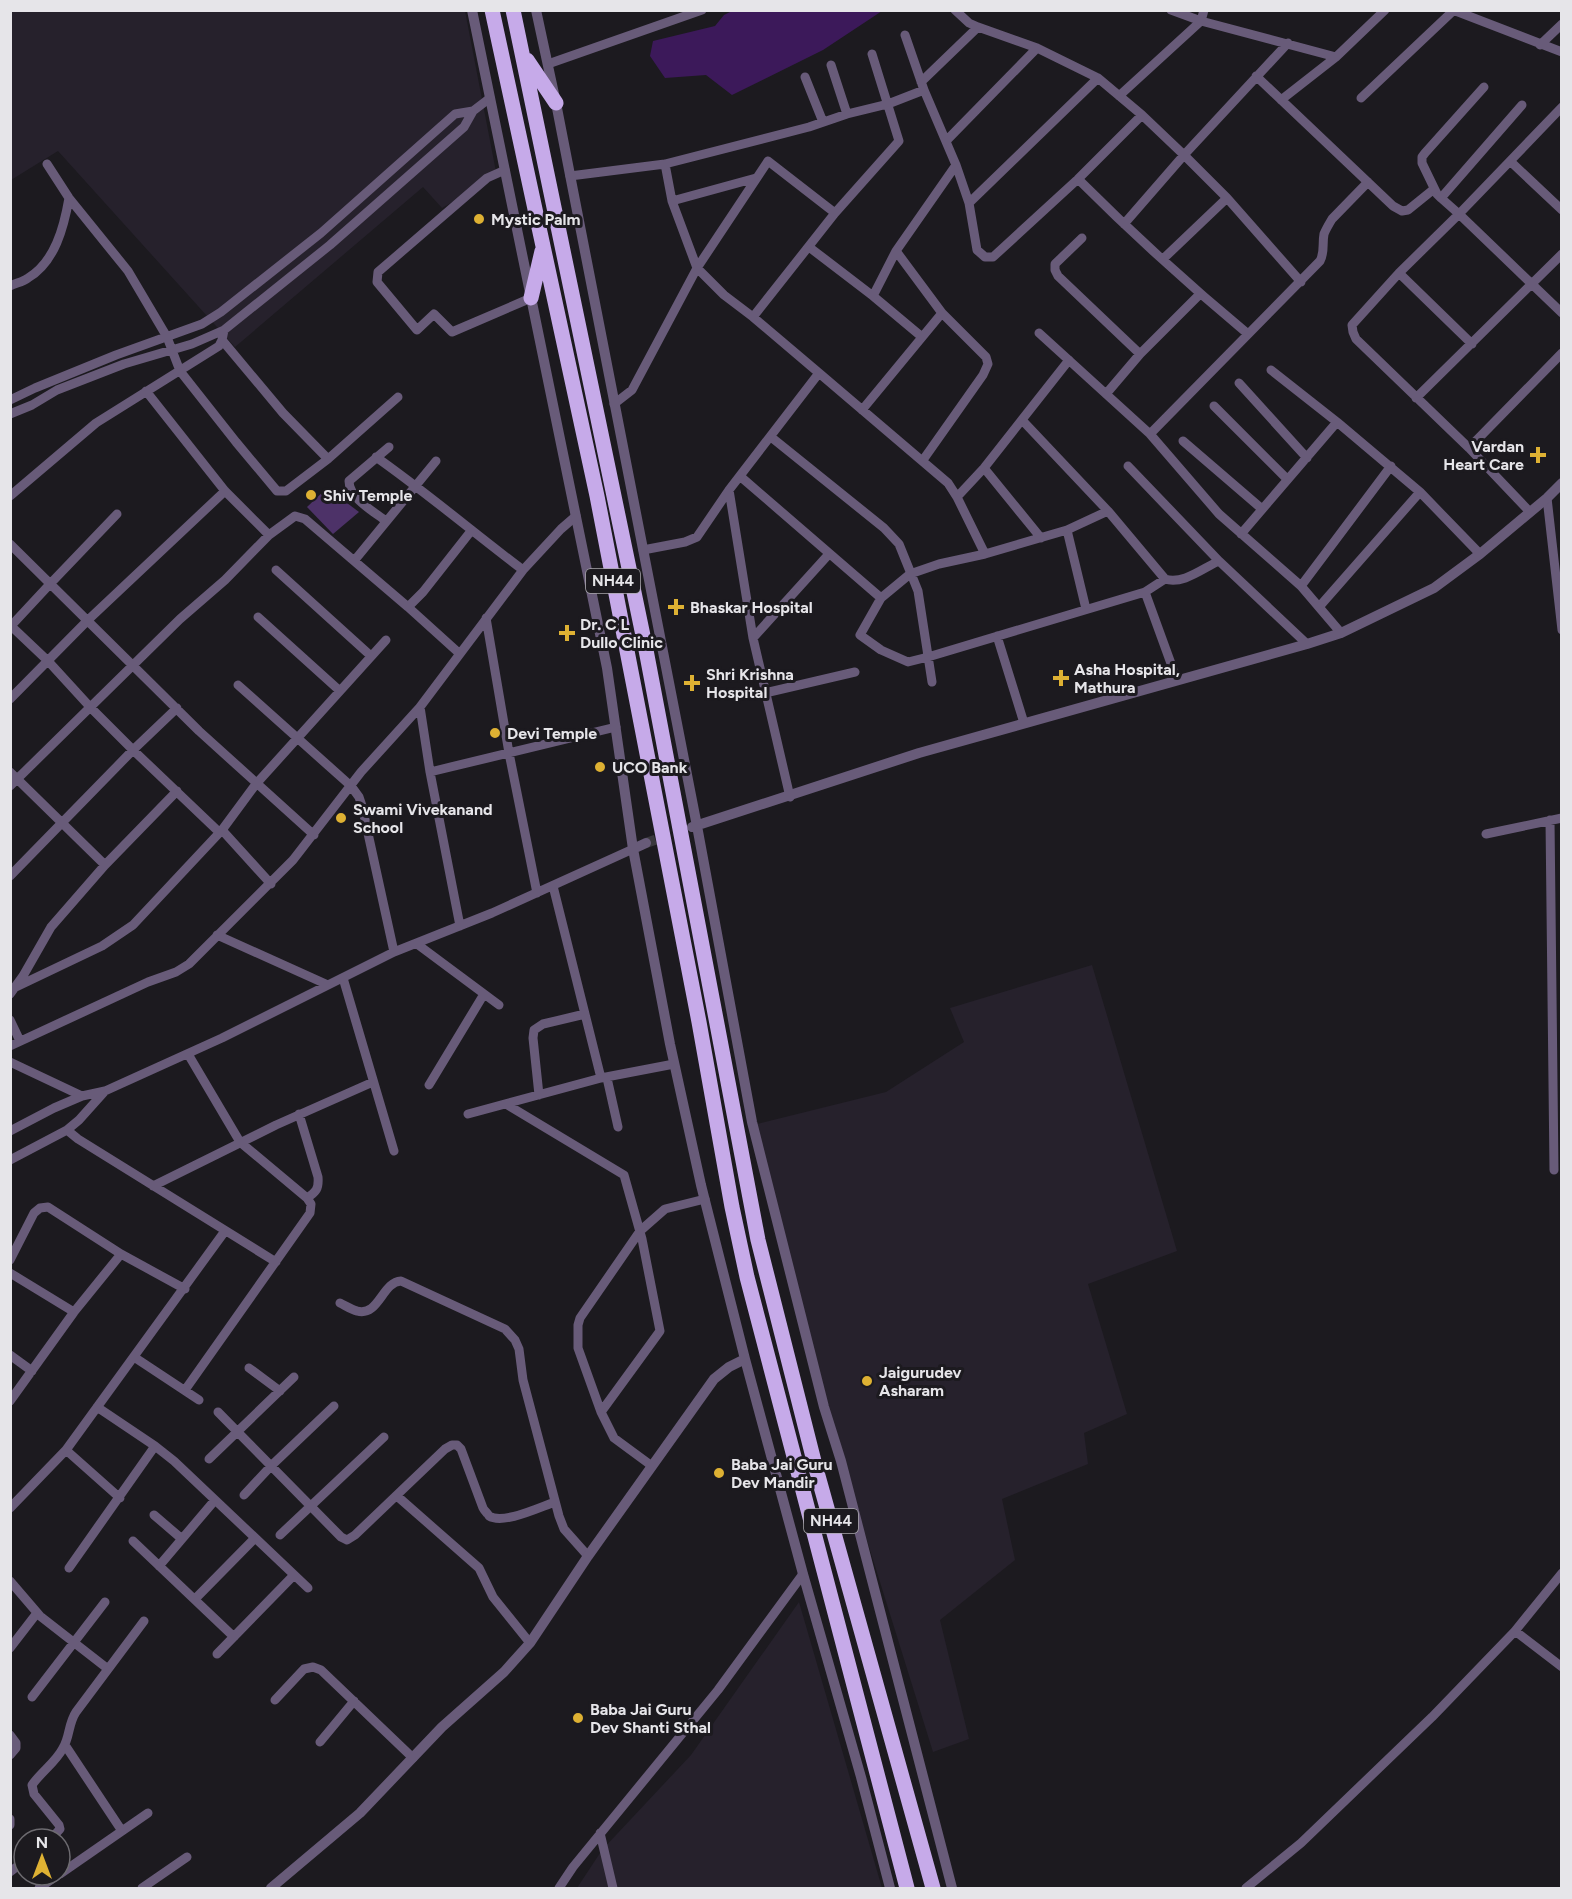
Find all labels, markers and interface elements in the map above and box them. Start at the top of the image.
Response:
place label: Mystic Palm [491,210,581,229]
marker: Mystic Palm [472,212,486,226]
place label: Vardan Heart Care [1443,437,1524,474]
marker: Vardan Heart Care [1529,446,1547,464]
place label: Shiv Temple [323,486,412,505]
marker: Shiv Temple [304,488,318,502]
road number: NH44 [586,569,640,593]
marker: Bhaskar Hospital [667,598,685,616]
place label: Bhaskar Hospital [690,598,813,617]
place label: Dr. C L Dullo Clinic [580,615,663,652]
marker: Dr. C L Dullo Clinic [558,624,576,642]
place label: Asha Hospital, Mathura [1074,660,1180,697]
place label: Shri Krishna Hospital [706,665,794,702]
marker: Asha Hospital, Mathura [1052,669,1070,687]
marker: Shri Krishna Hospital [683,674,701,692]
place label: Devi Temple [507,724,597,743]
marker: Devi Temple [488,726,502,740]
place label: UCO Bank [612,758,688,777]
marker: UCO Bank [593,760,607,774]
place label: Swami Vivekanand School [353,800,493,837]
marker: Swami Vivekanand School [334,811,348,825]
place label: Jaigurudev Asharam [879,1363,961,1400]
marker: Jaigurudev Asharam [860,1374,874,1388]
place label: Baba Jai Guru Dev Mandir [731,1455,833,1492]
marker: Baba Jai Guru Dev Mandir [712,1466,726,1480]
road number: NH44 [804,1509,858,1533]
place label: Baba Jai Guru Dev Shanti Sthal [590,1700,711,1737]
marker: Baba Jai Guru Dev Shanti Sthal [571,1711,585,1725]
north arrow [12,1827,72,1887]
text: N [36,1833,48,1852]

